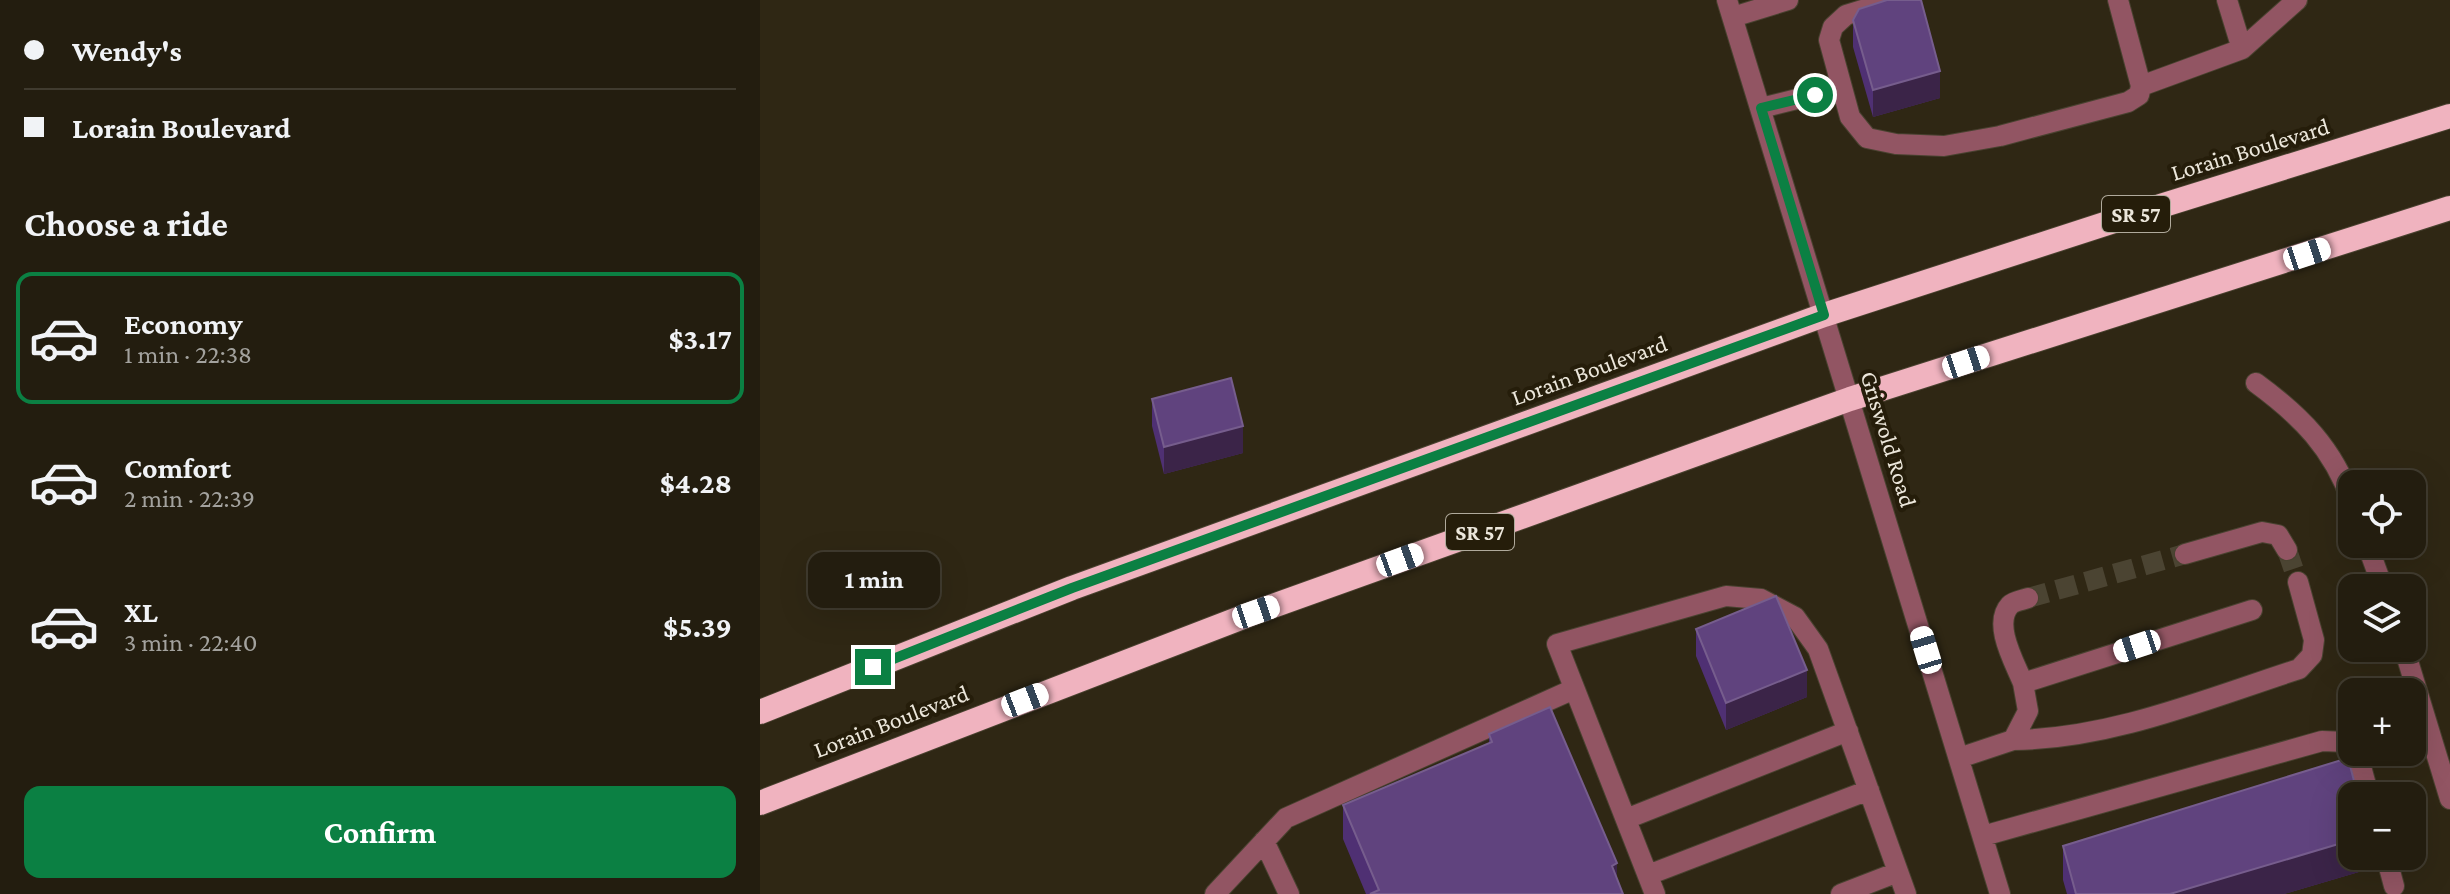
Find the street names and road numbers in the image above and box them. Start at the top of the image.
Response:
street label: Lorain Boulevard [2168,112,2333,186]
road number: SR 57 [2102,196,2170,232]
street label: Lorain Boulevard [1507,329,1671,411]
street label: Griswold Road [1856,368,1923,511]
road number: SR 57 [1446,514,1514,550]
street label: Lorain Boulevard [810,679,973,763]

